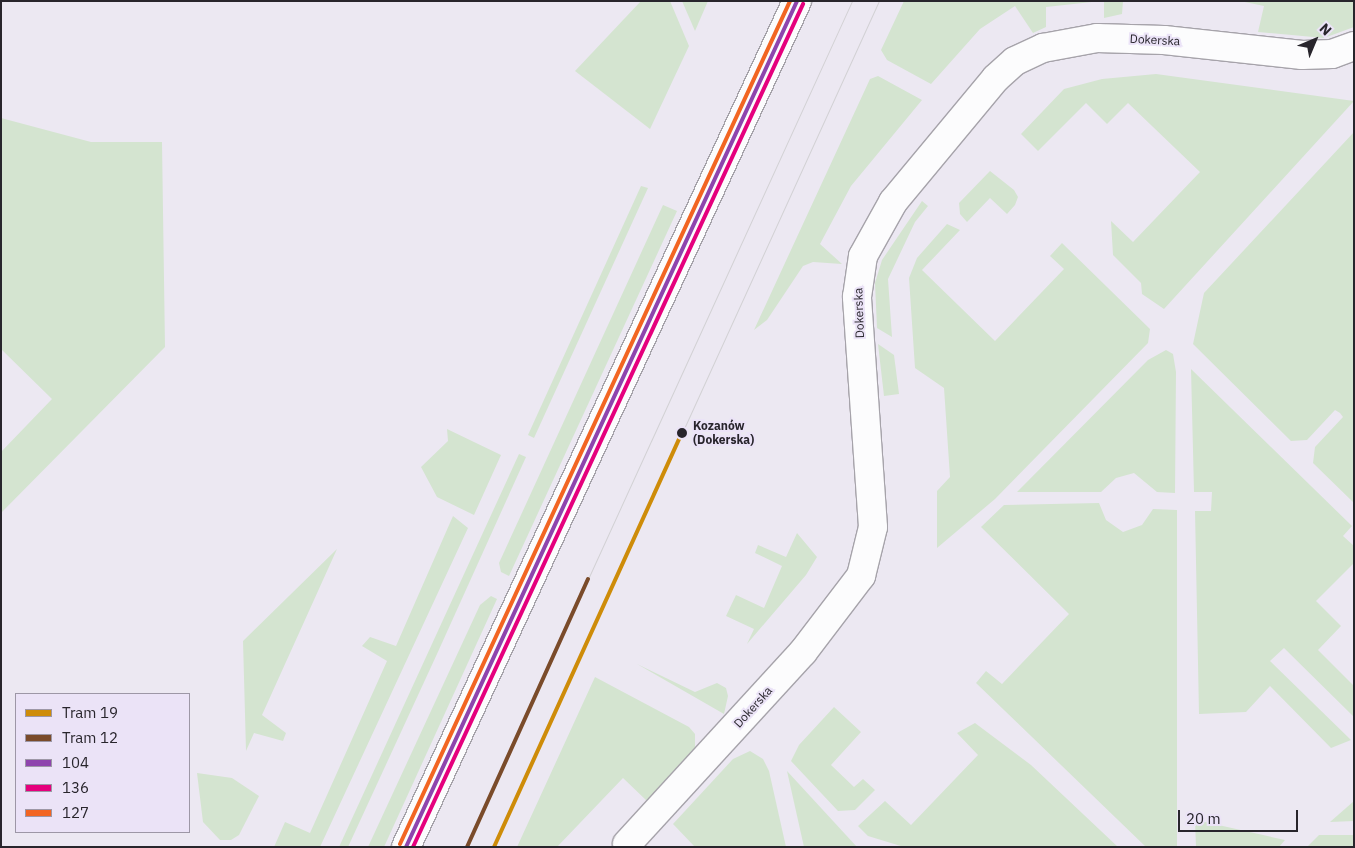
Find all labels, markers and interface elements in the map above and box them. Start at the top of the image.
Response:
north arrow [1290,15,1340,65]
text: N [1316,19,1336,39]
street label: Dokerska [1129,31,1181,49]
street label: Dokerska [851,288,867,338]
place label: Kozanów (Dokerska) [693,419,754,447]
marker: Kozanów (Dokerska) [675,426,689,440]
street label: Dokerska [731,683,775,731]
legend [15,693,190,833]
text: Tram 19 [62,703,118,722]
text: Tram 12 [62,728,118,747]
text: 104 [62,753,89,772]
text: 136 [62,778,89,797]
scale bar [1180,800,1300,832]
text: 127 [62,803,89,822]
text: 20 m [1186,809,1221,828]

